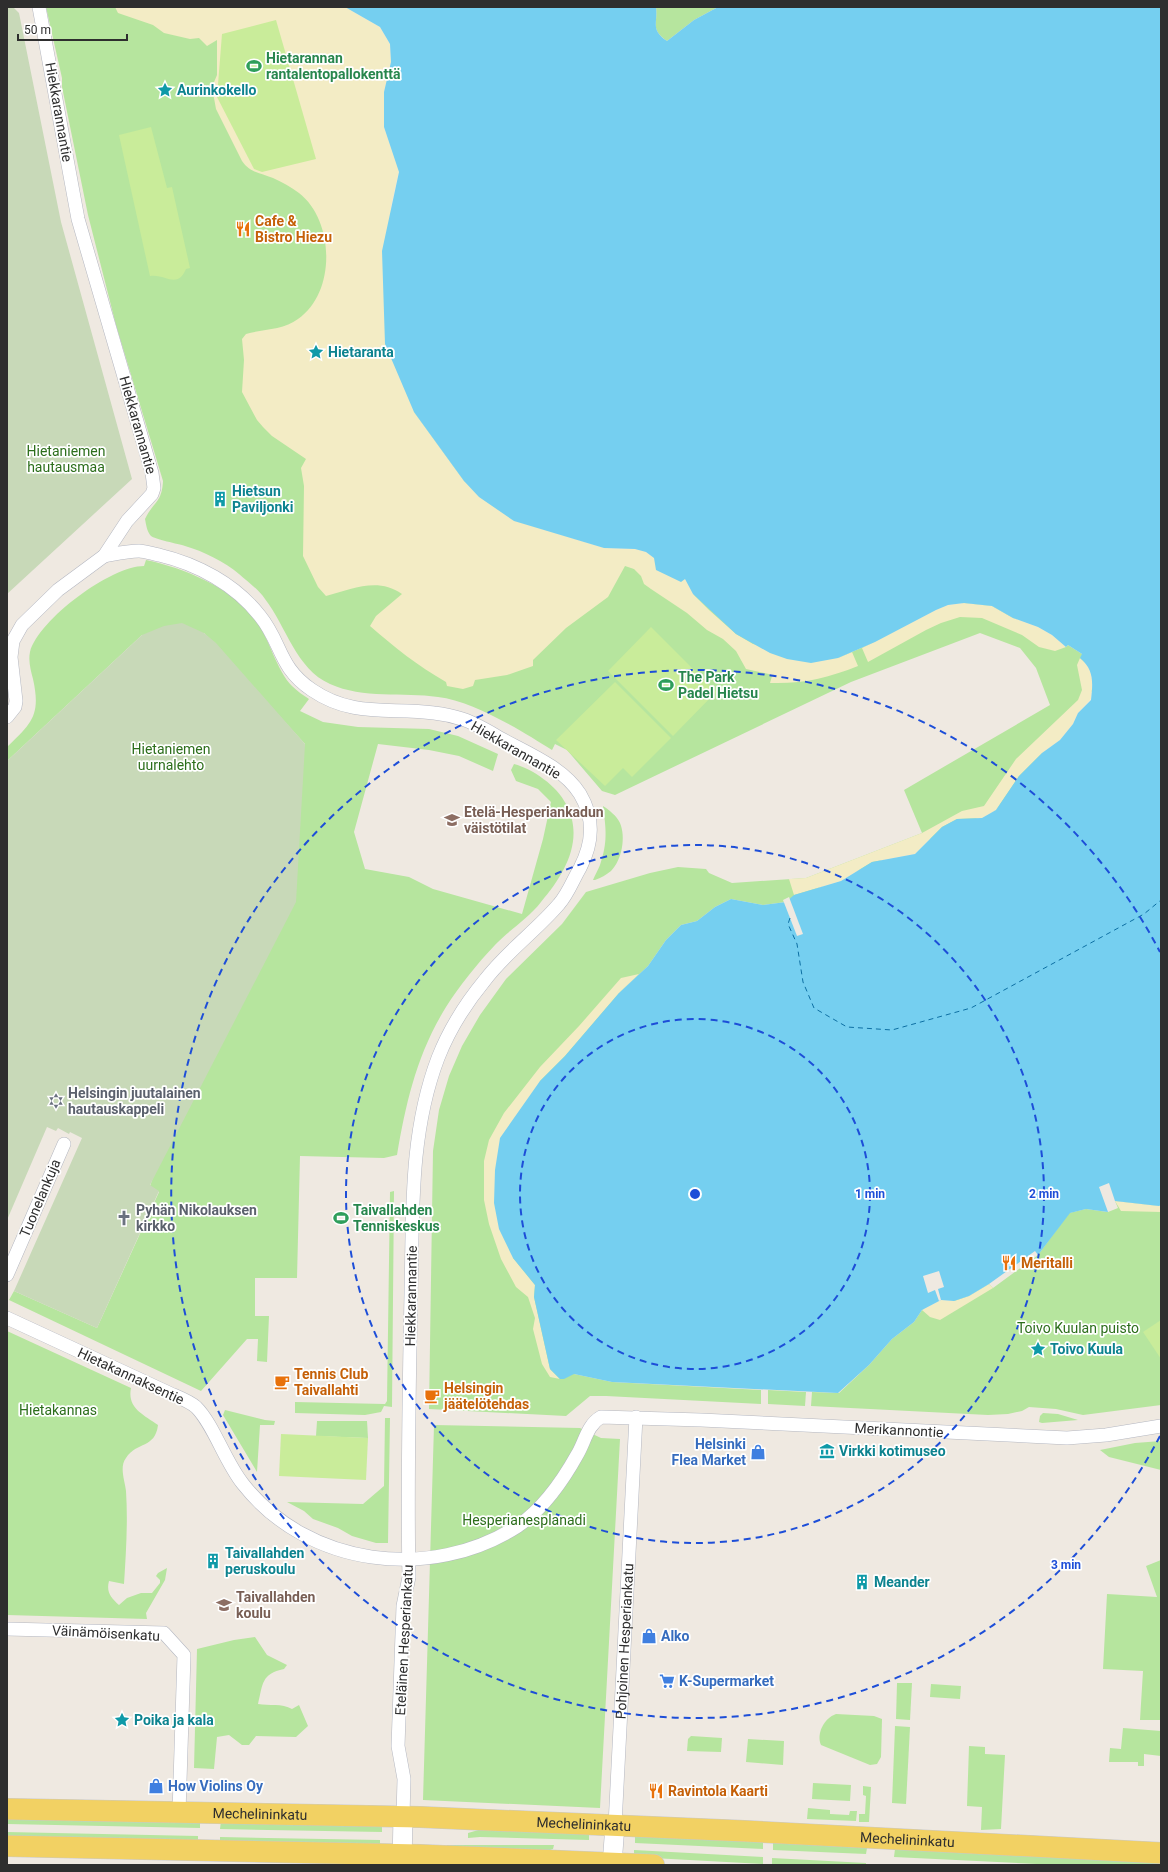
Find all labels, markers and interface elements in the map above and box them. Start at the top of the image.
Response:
scale bar [18,16,127,42]
text: 50 m [24,23,51,37]
place label: Hietarannan rantalentopallokenttä [266,50,401,82]
sports icon: Hietarannan rantalentopallokenttä [245,57,263,75]
street label: Hiekkarannantie [42,61,76,163]
place icon: Aurinkokello [156,81,174,99]
place label: Aurinkokello [177,82,257,98]
place label: Cafe & Bistro Hiezu [255,213,332,245]
restaurant icon: Cafe & Bistro Hiezu [234,220,252,238]
place icon: Hietaranta [307,343,325,361]
place label: Hietaranta [328,344,394,360]
street label: Hiekkarannantie [116,374,160,476]
park label: Hietaniemen hautausmaa [26,443,106,475]
place label: Hietsun Paviljonki [232,483,293,515]
building icon: Hietsun Paviljonki [211,490,229,508]
place label: The Park Padel Hietsu [678,669,758,701]
sports icon: The Park Padel Hietsu [657,676,675,694]
street label: Hiekkarannantie [468,718,564,782]
park label: Hietaniemen uurnalehto [131,741,211,773]
place label: Etelä-Hesperiankadun väistötilat [464,804,604,836]
school or university icon: Etelä-Hesperiankadun väistötilat [443,811,461,829]
place label: Helsingin juutalainen hautauskappeli [68,1085,201,1117]
synagogue icon: Helsingin juutalainen hautauskappeli [47,1092,65,1110]
street label: Tuonelankuja [16,1157,64,1239]
centre of rings [688,1187,702,1201]
text: 1 min [855,1187,885,1201]
text: 2 min [1029,1187,1059,1201]
place label: Pyhän Nikolauksen kirkko [136,1202,257,1234]
place label: Taivallahden Tenniskeskus [353,1202,440,1234]
church icon: Pyhän Nikolauksen kirkko [115,1209,133,1227]
sports icon: Taivallahden Tenniskeskus [332,1209,350,1227]
street label: Hiekkarannantie [402,1245,420,1347]
restaurant icon: Meritalli [1000,1254,1018,1272]
place label: Meritalli [1021,1255,1073,1271]
park label: Toivo Kuulan puisto [1017,1320,1139,1336]
place icon: Toivo Kuula [1029,1340,1047,1358]
place label: Toivo Kuula [1050,1341,1124,1357]
street label: Hietakannaksentie [75,1344,187,1408]
place label: Tennis Club Taivallahti [294,1366,368,1398]
cafe icon: Tennis Club Taivallahti [273,1373,291,1391]
place label: Helsingin jäätelötehdas [443,1380,529,1412]
cafe icon: Helsingin jäätelötehdas [423,1387,441,1405]
park label: Hietakannas [19,1402,97,1418]
street label: Merikannontie [854,1420,944,1440]
place label: Helsinki Flea Market [672,1436,746,1468]
museum icon: Virkki kotimuseo [818,1442,836,1460]
shop icon: Helsinki Flea Market [749,1443,767,1461]
place label: Virkki kotimuseo [839,1443,946,1459]
park label: Hesperianesplanadi [462,1512,586,1528]
place label: Taivallahden peruskoulu [225,1545,305,1577]
building icon: Taivallahden peruskoulu [204,1552,222,1570]
text: 3 min [1051,1558,1081,1572]
street label: Pohjoinen Hesperiankatu [612,1563,636,1720]
street label: Eteläinen Hesperiankatu [392,1564,416,1716]
building icon: Meander [853,1573,871,1591]
place label: Meander [874,1574,930,1590]
place label: Taivallahden koulu [236,1589,316,1621]
school or university icon: Taivallahden koulu [215,1596,233,1614]
street label: Väinämöisenkatu [52,1622,160,1644]
shop icon: Alko [640,1627,658,1645]
place label: Alko [661,1628,690,1644]
supermarket icon: K-Supermarket [658,1672,676,1690]
place label: K-Supermarket [679,1673,774,1689]
place icon: Poika ja kala [113,1711,131,1729]
place label: Poika ja kala [134,1712,214,1728]
shop icon: How Violins Oy [147,1777,165,1795]
place label: How Violins Oy [168,1778,264,1794]
restaurant icon: Ravintola Kaarti [647,1782,665,1800]
place label: Ravintola Kaarti [668,1783,768,1799]
street label: Mechelininkatu [212,1805,308,1823]
street label: Mechelininkatu [536,1814,632,1834]
street label: Mechelininkatu [860,1829,955,1850]

